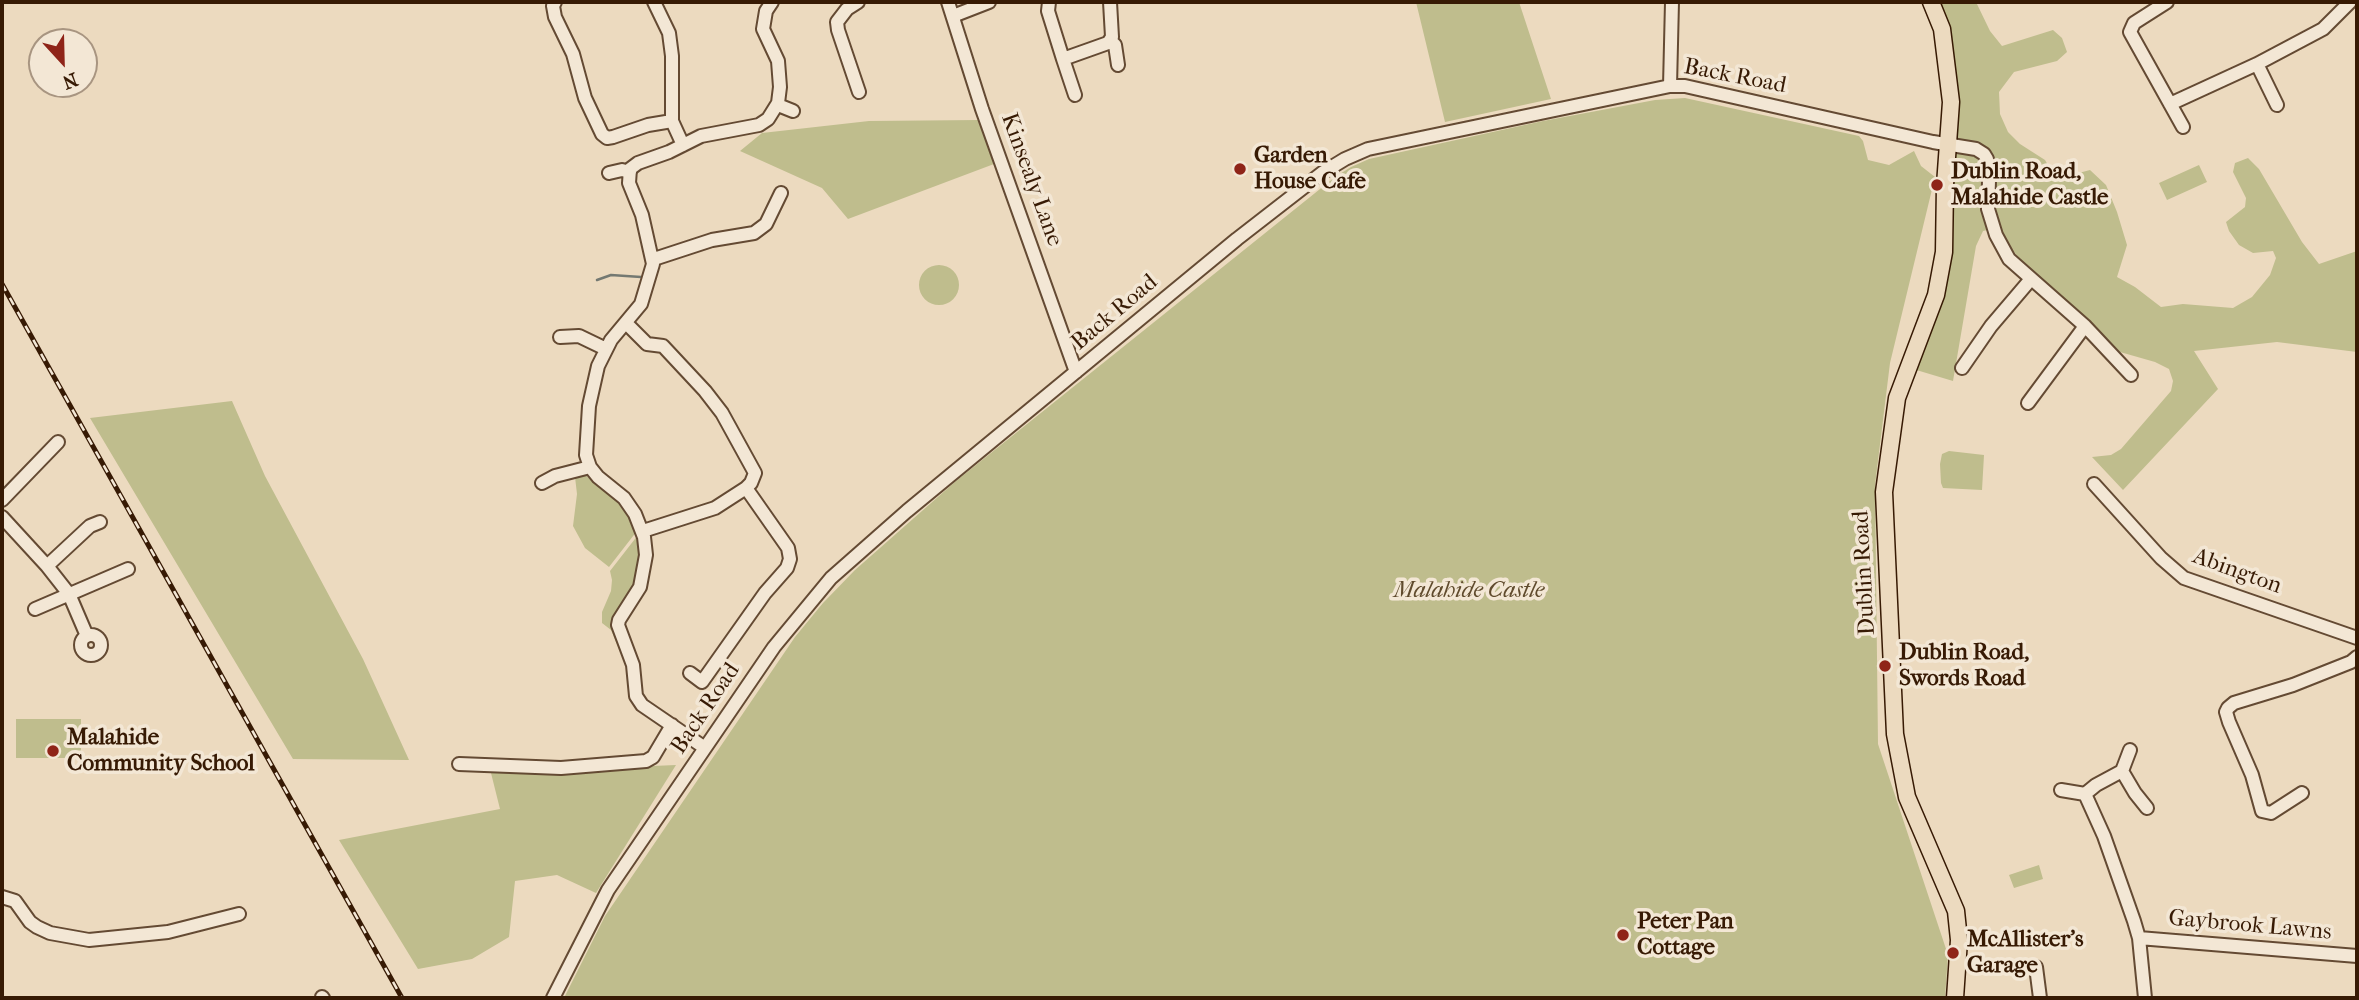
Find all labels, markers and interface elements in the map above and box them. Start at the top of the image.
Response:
north arrow [28,28,98,98]
street label: Back Road [1681,54,1789,100]
text: N [59,68,81,94]
street label: Kinsealy Lane [994,110,1068,250]
place label: Garden House Cafe [1254,142,1366,196]
place label: Dublin Road, Malahide Castle [1951,158,2108,212]
marker: Garden House Cafe [1232,161,1248,177]
marker: Dublin Road, Malahide Castle [1929,177,1945,193]
street label: Back Road [1066,269,1164,357]
street label: Dublin Road [1848,510,1882,636]
street label: Abington [2189,543,2285,601]
park label: Malahide Castle [1394,577,1544,605]
place label: Dublin Road, Swords Road [1899,639,2029,693]
street label: Back Road [666,658,746,760]
marker: Dublin Road, Swords Road [1877,658,1893,674]
place label: Malahide Community School [67,724,255,778]
marker: Malahide Community School [45,743,61,759]
street label: Gaybrook Lawns [2167,905,2333,947]
place label: Peter Pan Cottage [1637,908,1734,962]
place label: McAllister's Garage [1967,926,2083,980]
marker: Peter Pan Cottage [1615,927,1631,943]
marker: McAllister's Garage [1945,945,1961,961]

